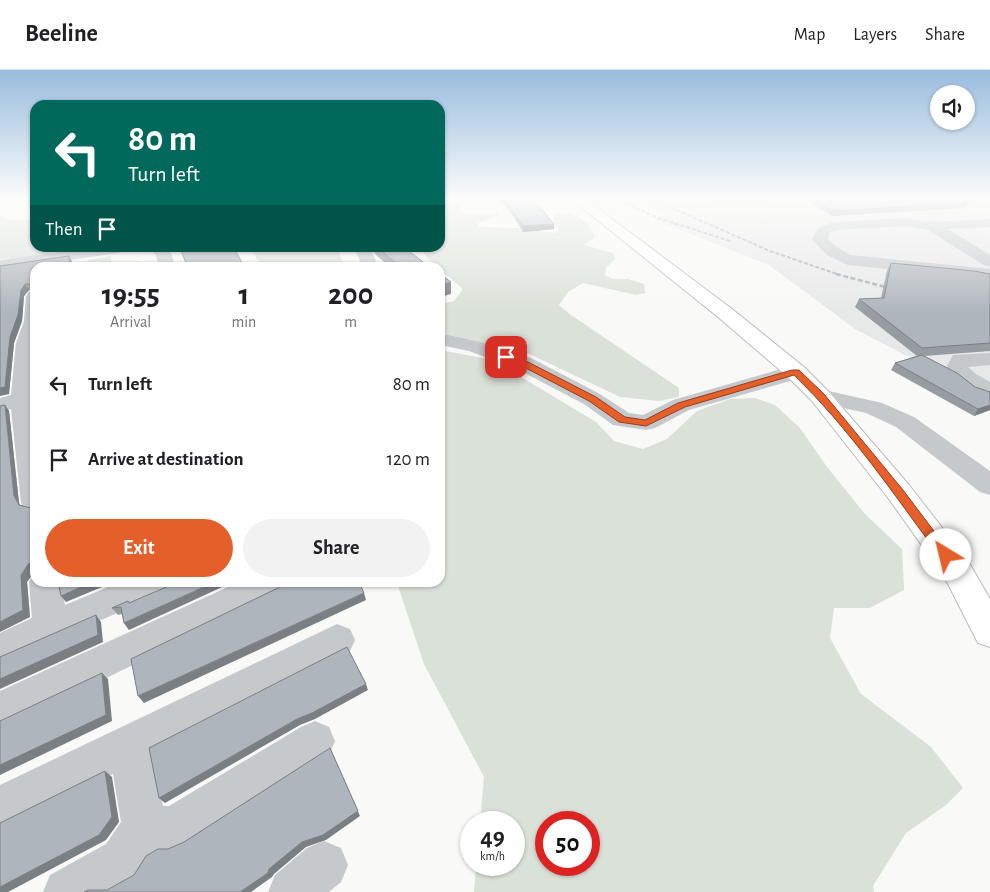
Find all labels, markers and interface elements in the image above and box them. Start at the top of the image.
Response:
text: Beeline [25,22,98,46]
text: Map [794,26,825,44]
text: Layers [853,26,897,44]
text: Share [925,26,965,44]
map controls [930,85,975,130]
button: sound [930,85,975,130]
icon: left [45,120,110,185]
text: 80 m [128,122,197,157]
text: Turn left [128,163,200,185]
icon: arrive [93,215,121,243]
text: Then [45,220,83,239]
text: 19:55 [102,280,160,310]
text: 1 [238,280,249,310]
text: 200 [328,280,373,310]
text: Arrival [110,314,151,330]
text: min [231,314,256,330]
text: m [344,314,357,330]
pin [485,336,527,378]
icon: arrive [492,343,520,371]
icon: left [45,371,73,399]
text: Turn left [88,375,152,394]
text: 80 m [393,375,430,394]
icon: arrive [45,446,73,474]
text: Arrive at destination [88,450,244,469]
text: 120 m [386,450,430,469]
button: Exit [45,519,233,577]
button: Share [243,519,430,577]
position arrow [919,528,971,580]
speed limit sign: 50 [535,811,600,876]
text: 49 [480,825,505,850]
text: km/h [480,850,505,862]

